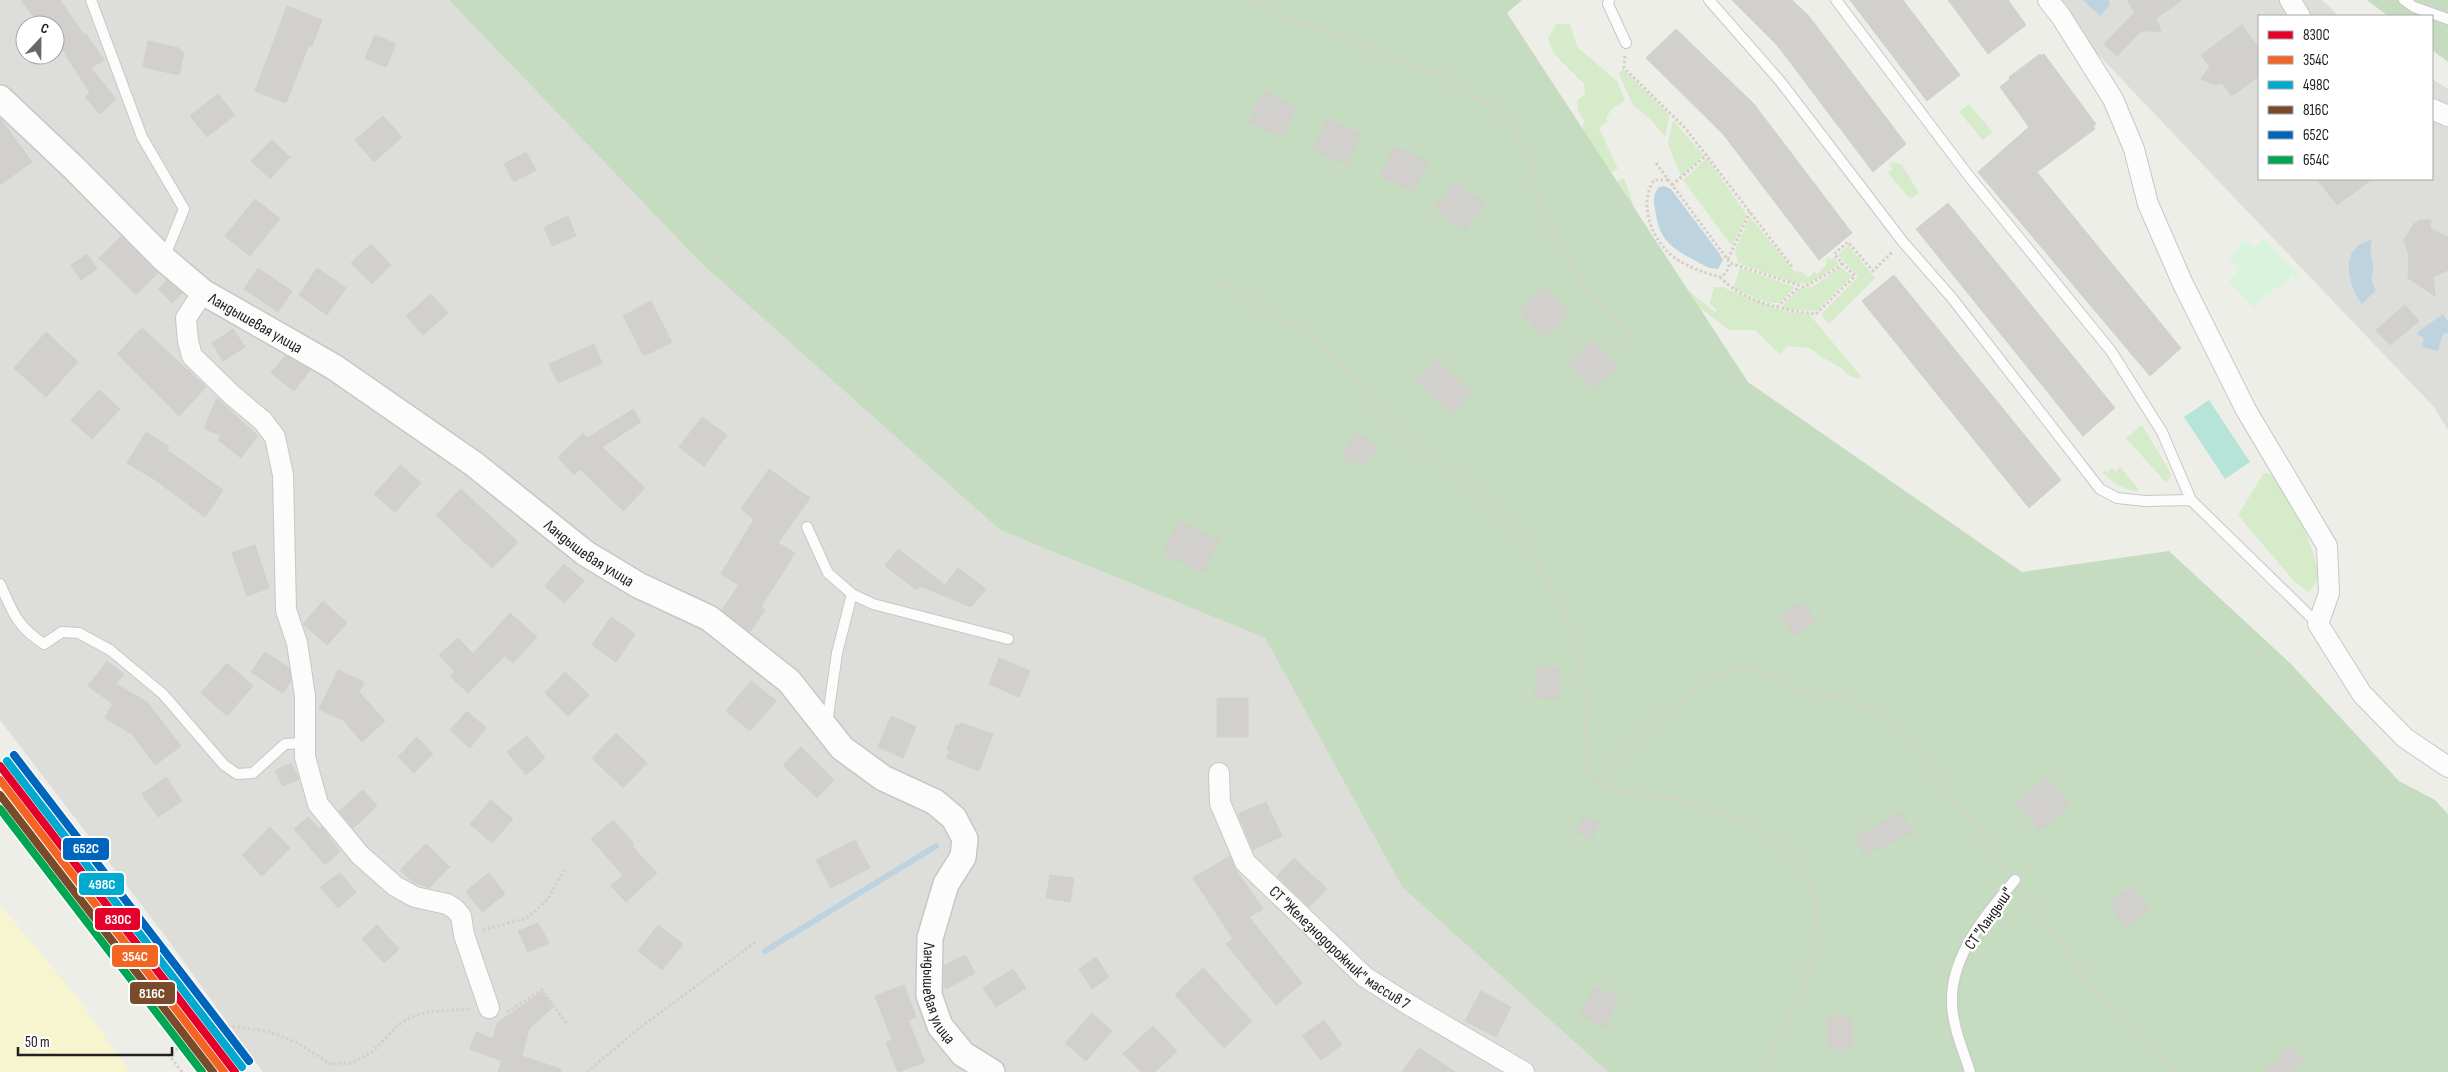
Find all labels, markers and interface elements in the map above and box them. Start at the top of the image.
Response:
north arrow [15,15,65,65]
legend [2258,15,2433,180]
text: С [38,19,51,38]
text: 830С [2303,26,2330,45]
text: 354С [2303,51,2329,70]
text: 498С [2303,76,2330,95]
text: 816С [2303,101,2329,120]
text: 652С [2303,126,2329,145]
text: 654С [2303,151,2329,170]
street label: Ландышевая улица [204,289,306,358]
street label: Ландышевая улица [539,515,637,591]
line badge: 652С [62,837,110,861]
text: 652С [73,840,99,857]
line badge: 498С [78,872,125,896]
text: 498С [89,876,115,893]
street label: СТ "Железнодорожник" массив 7 [1265,882,1414,1014]
street label: СТ "Ландыш" [1961,884,2018,954]
line badge: 830С [94,907,141,931]
text: 830С [105,911,131,928]
street label: Ландышевая улица [918,941,959,1048]
line badge: 354С [111,944,159,968]
text: 354С [122,948,148,965]
line badge: 816С [129,981,176,1005]
text: 816С [139,985,165,1002]
scale bar [18,1024,171,1056]
text: 50 m [25,1033,50,1052]

